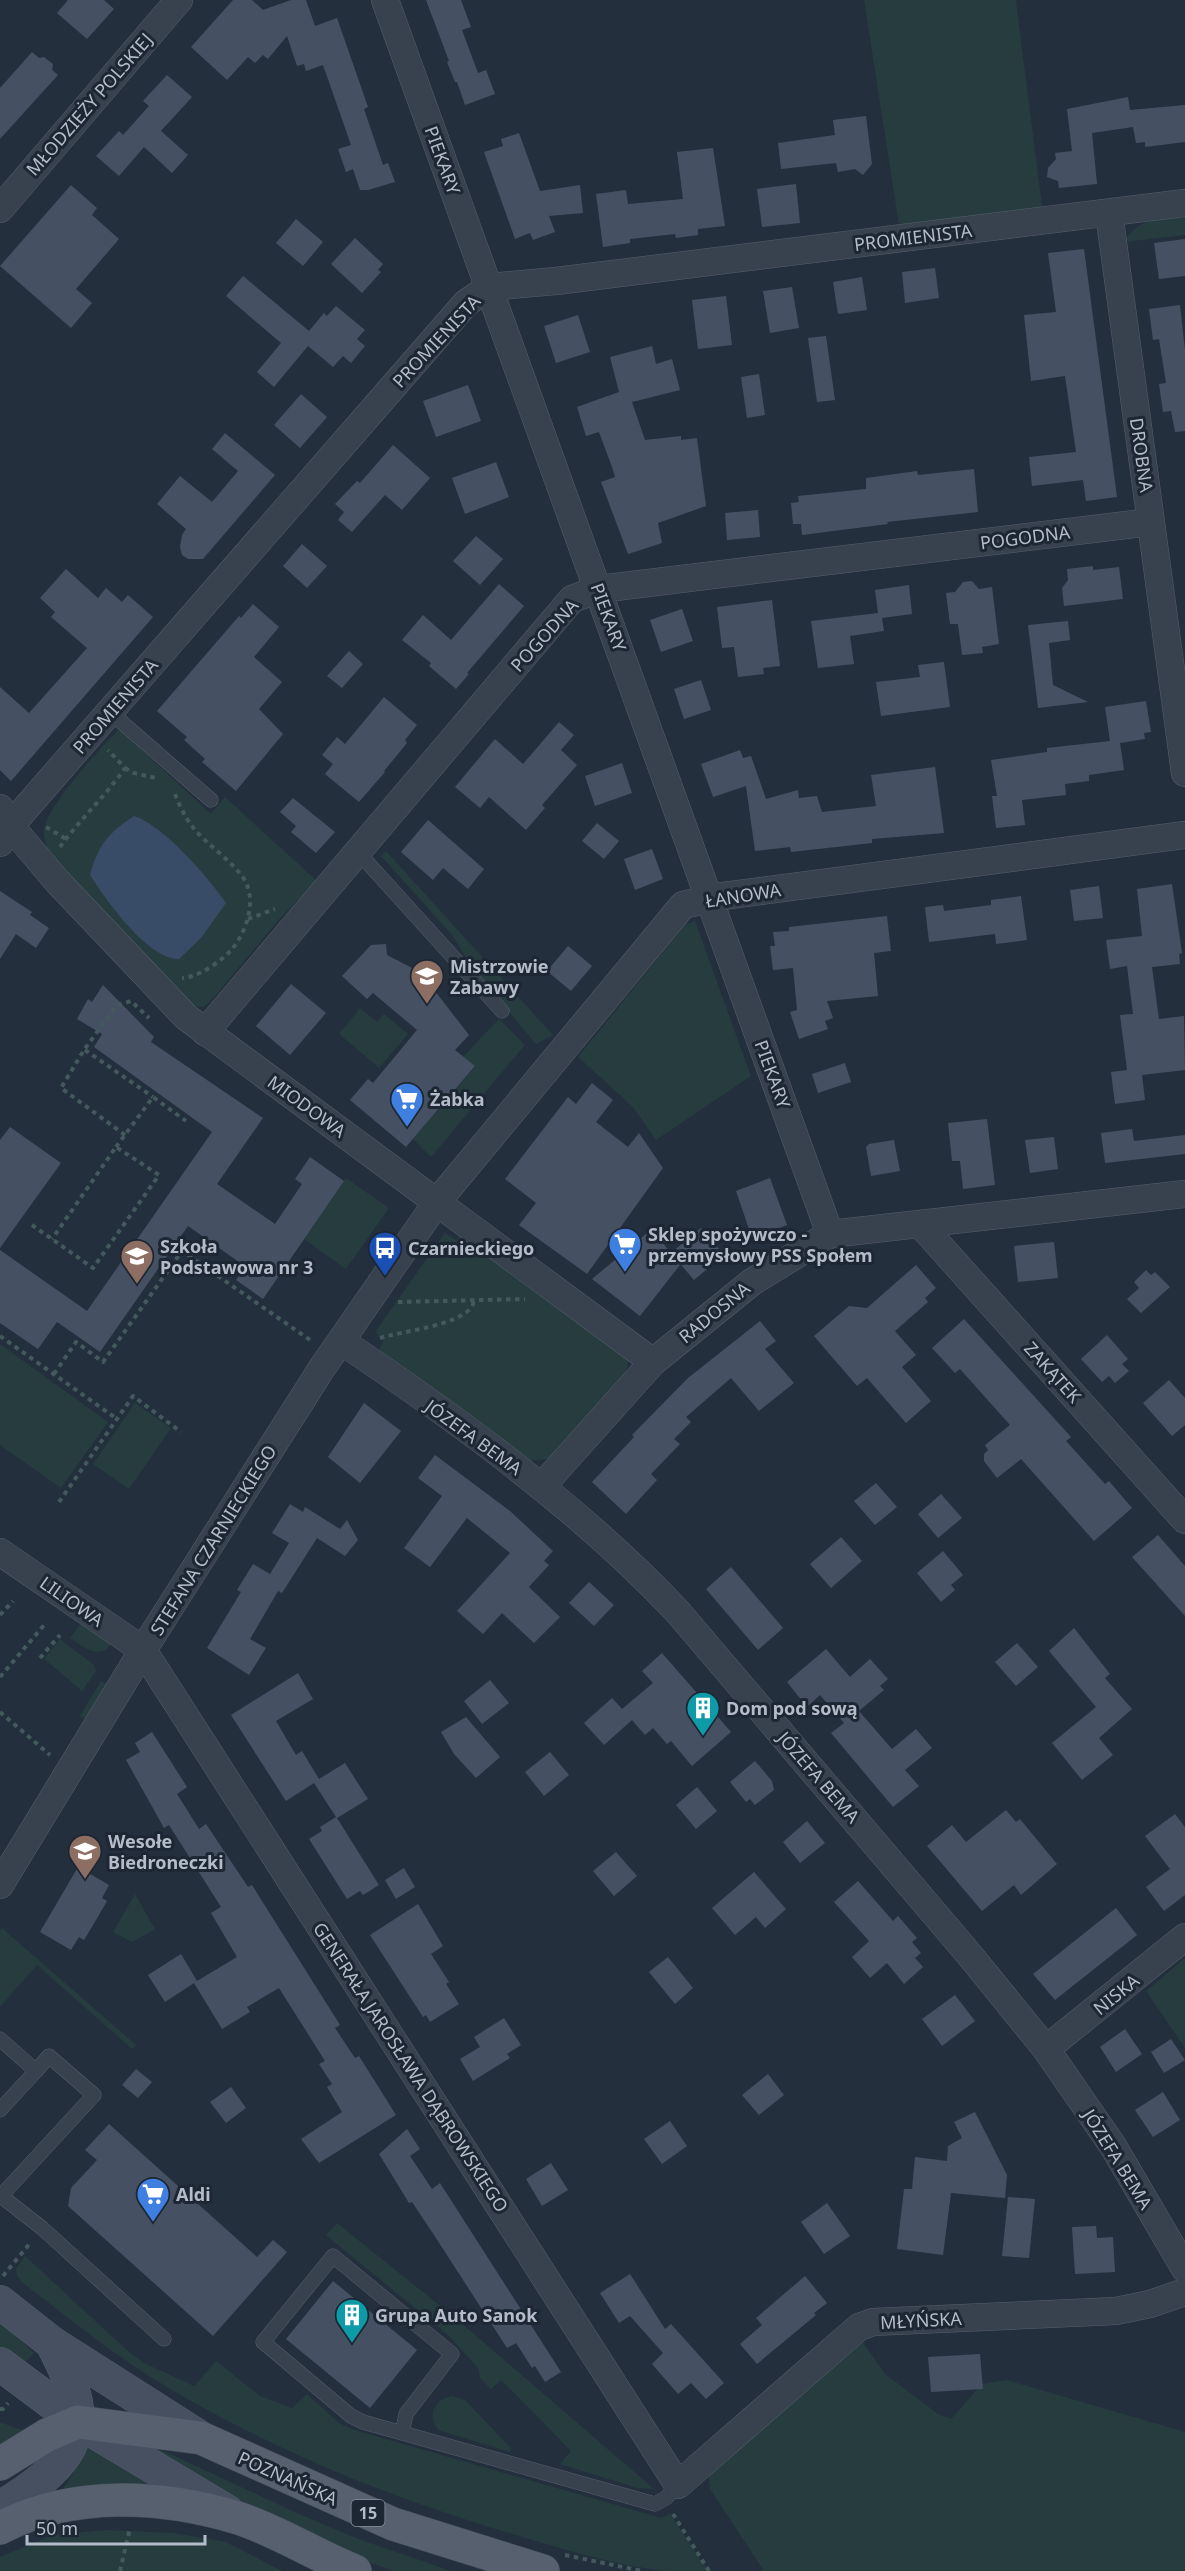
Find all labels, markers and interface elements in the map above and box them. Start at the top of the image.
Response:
street label: MŁODZIEŻY POLSKIEJ [20,28,158,180]
street label: PIEKARY [420,123,467,198]
street label: PROMIENISTA [853,218,974,256]
street label: PROMIENISTA [387,289,486,393]
street label: DROBNA [1125,416,1159,494]
street label: POGODNA [979,520,1072,554]
street label: PIEKARY [586,580,633,655]
street label: POGODNA [505,593,584,677]
street label: PROMIENISTA [67,653,163,759]
street label: ŁANOWA [704,877,783,913]
place label: Mistrzowie Zabawy [450,954,549,999]
school or university icon: Mistrzowie Zabawy [409,958,445,1005]
street label: PIEKARY [750,1037,797,1112]
street label: MIODOWA [263,1070,351,1143]
supermarket icon: Żabka [389,1081,425,1128]
place label: Żabka [430,1087,485,1111]
place label: Sklep spożywczo - przemysłowy PSS Społem [648,1222,873,1267]
supermarket icon: Sklep spożywczo - przemysłowy PSS Społem [607,1226,643,1273]
bus stop icon: Czarnieckiego [367,1230,403,1277]
place label: Szkoła Podstawowa nr 3 [160,1234,313,1279]
place label: Czarnieckiego [408,1236,534,1260]
school or university icon: Szkoła Podstawowa nr 3 [119,1238,155,1285]
street label: RADOSNA [673,1276,755,1348]
street label: ZAKĄTEK [1019,1336,1087,1408]
street label: JÓZEFA BEMA [419,1393,527,1480]
street label: STEFANA CZARNIECKIEGO [144,1440,282,1640]
street label: LILIOWA [35,1570,109,1632]
building icon: Dom pod sową [685,1690,721,1737]
place label: Dom pod sową [726,1696,857,1720]
street label: JÓZEFA BEMA [771,1725,866,1828]
place label: Wesołe Biedroneczki [108,1829,224,1874]
school or university icon: Wesołe Biedroneczki [67,1833,103,1880]
street label: GENERAŁA JAROSŁAWA DĄBROWSKIEGO [308,1917,514,2217]
street label: NISKA [1088,1968,1144,2020]
street label: JÓZEFA BEMA [1077,2103,1159,2214]
supermarket icon: Aldi [135,2176,171,2223]
place label: Aldi [176,2182,211,2206]
building icon: Grupa Auto Sanok [334,2297,370,2344]
place label: Grupa Auto Sanok [375,2303,538,2327]
street label: MŁYŃSKA [880,2306,963,2334]
street label: POZNAŃSKA [234,2445,342,2511]
road number: 15 [352,2500,385,2526]
scale bar [27,2508,206,2546]
text: 50 m [36,2516,78,2540]

